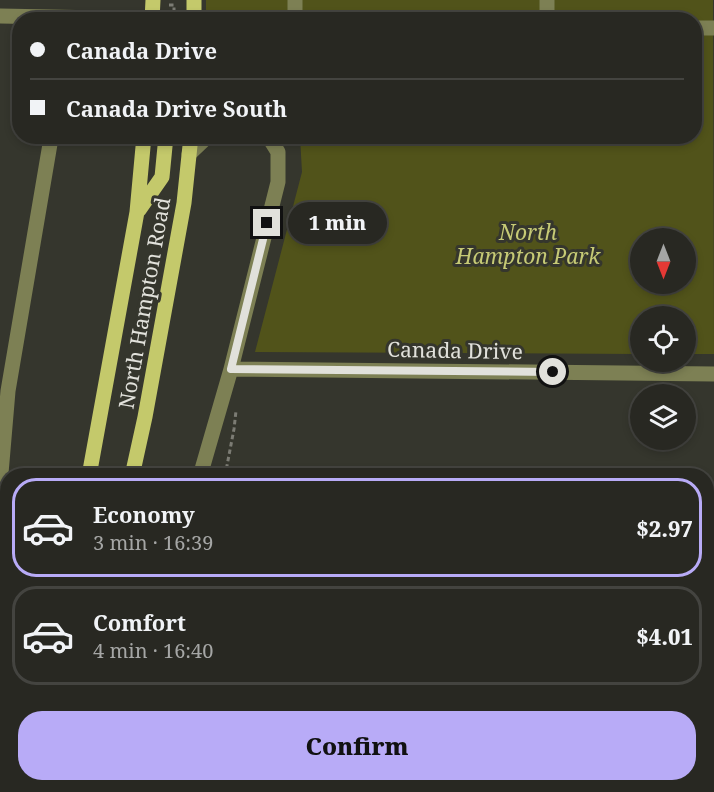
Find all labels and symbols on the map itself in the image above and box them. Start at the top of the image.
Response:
street label: North Hampton Road [112,195,176,411]
callout: 1 min [288,202,387,244]
route end [253,209,280,236]
park label: North Hampton Park [455,218,601,270]
north arrow [630,228,696,294]
street label: Canada Drive [387,335,523,365]
route start [539,358,566,385]

